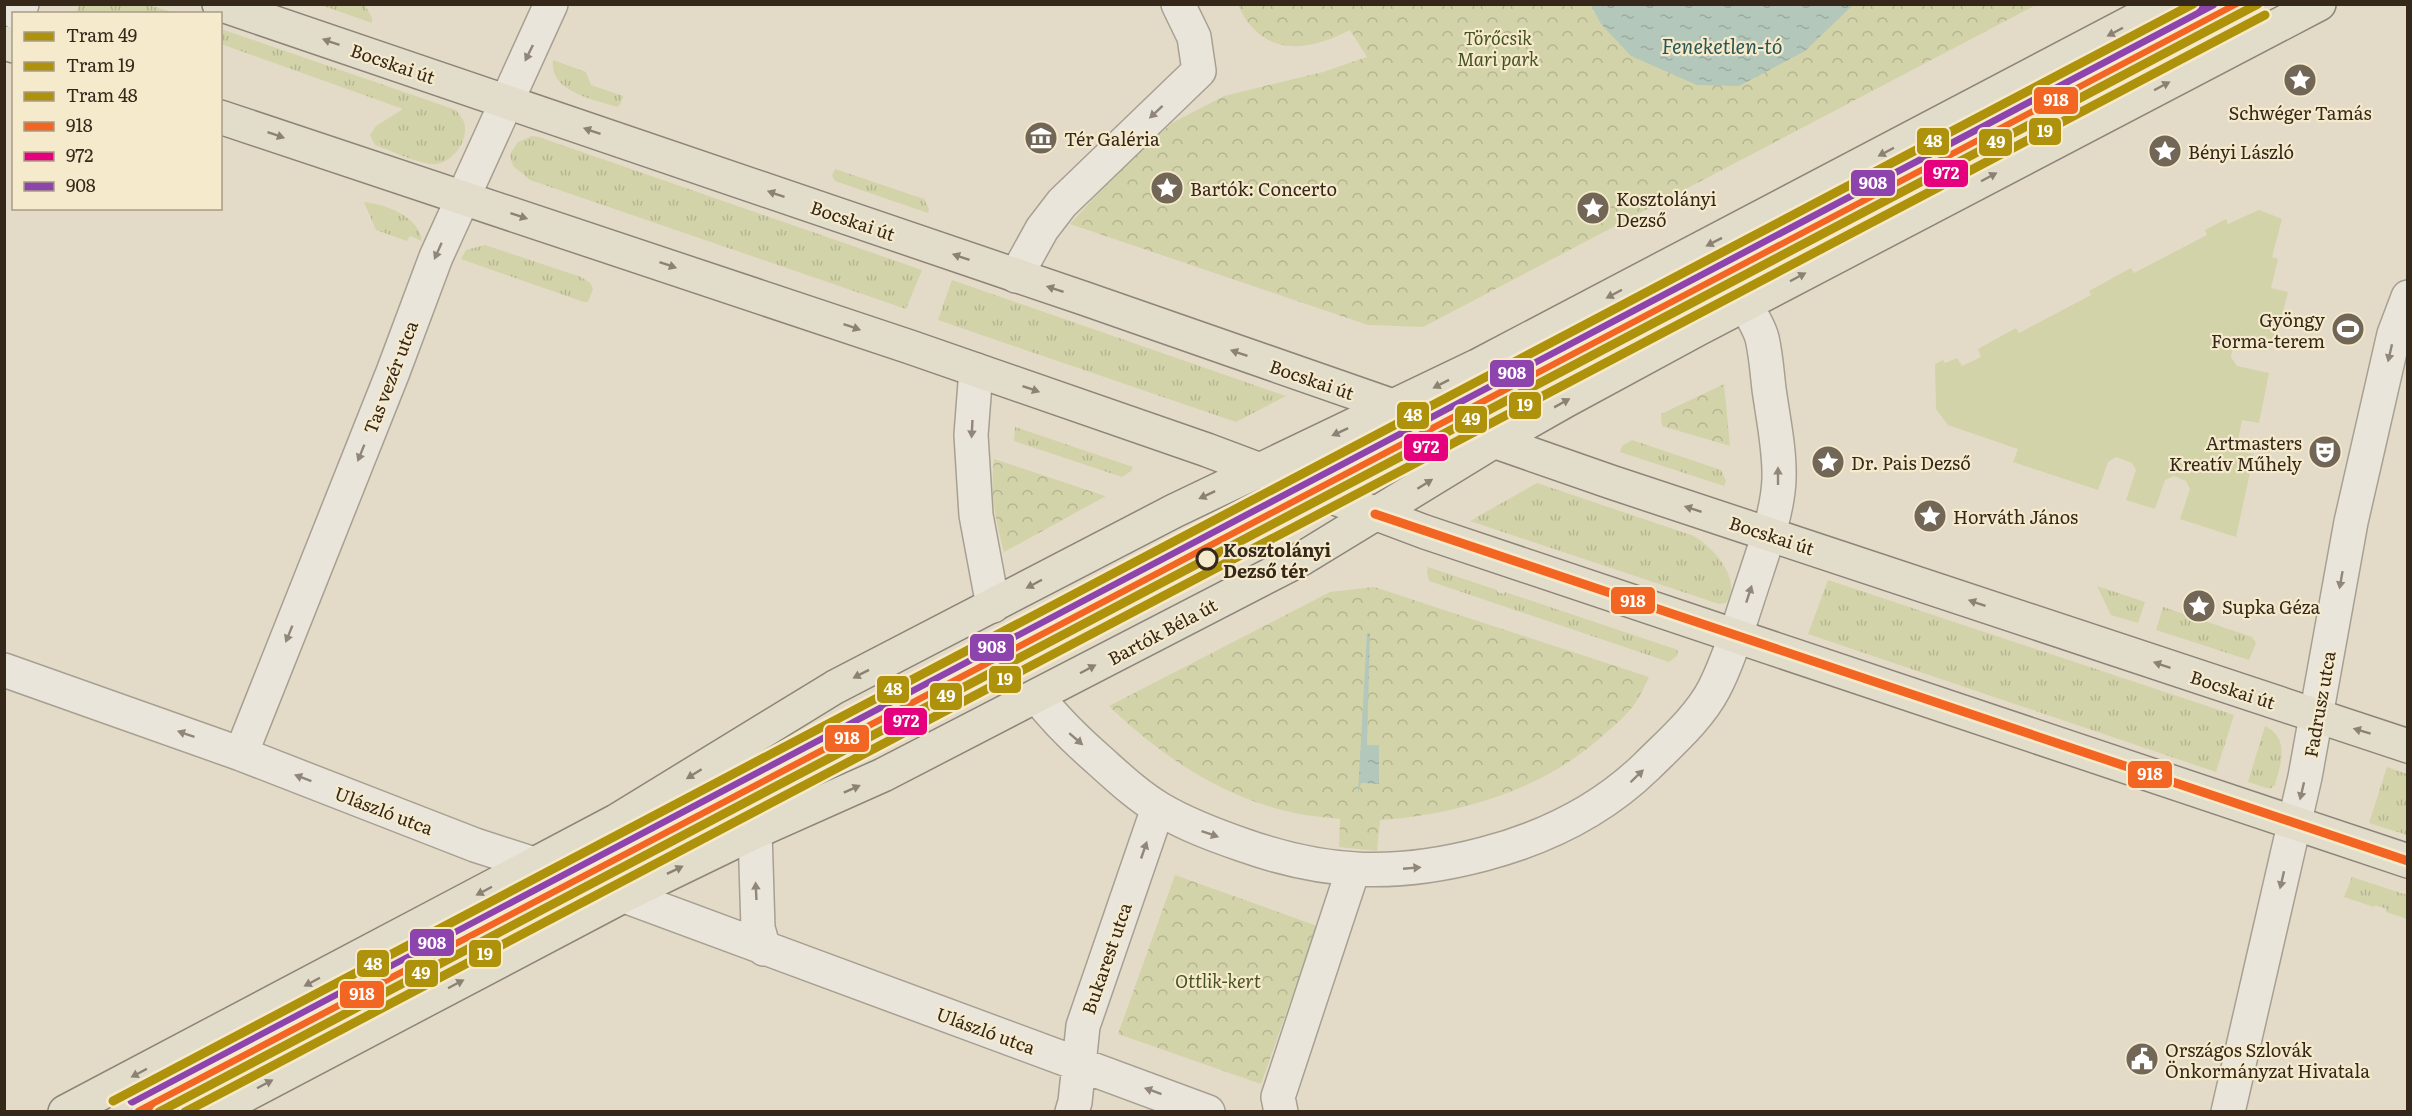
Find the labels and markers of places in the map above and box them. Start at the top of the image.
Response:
place icon: Schwéger Tamás [2282,62,2318,98]
place label: Schwéger Tamás [2228,99,2372,126]
museum icon: Tér Galéria [1023,120,1059,156]
place label: Tér Galéria [1064,125,1160,152]
place icon: Bényi László [2147,133,2183,169]
place label: Bényi László [2188,138,2294,165]
place icon: Bartók: Concerto [1149,170,1185,206]
place label: Bartók: Concerto [1190,175,1337,202]
place label: Kosztolányi Dezső [1616,185,1717,233]
place icon: Kosztolányi Dezső [1575,190,1611,226]
place label: Gyöngy Forma-terem [2211,306,2326,354]
sports icon: Gyöngy Forma-terem [2330,311,2366,347]
place label: Artmasters Kreatív Műhely [2169,429,2303,477]
theatre icon: Artmasters Kreatív Műhely [2307,434,2343,470]
place icon: Dr. Pais Dezső [1810,444,1846,480]
place label: Dr. Pais Dezső [1851,449,1971,476]
place icon: Horváth János [1912,498,1948,534]
place label: Horváth János [1953,503,2078,530]
place label: Kosztolányi Dezső tér [1223,536,1331,584]
marker: Kosztolányi Dezső tér [1196,548,1218,570]
place icon: Supka Géza [2181,588,2217,624]
place label: Supka Géza [2222,593,2321,620]
place label: Országos Szlovák Önkormányzat Hivatala [2165,1036,2370,1084]
public building icon: Országos Szlovák Önkormányzat Hivatala [2124,1041,2160,1077]

